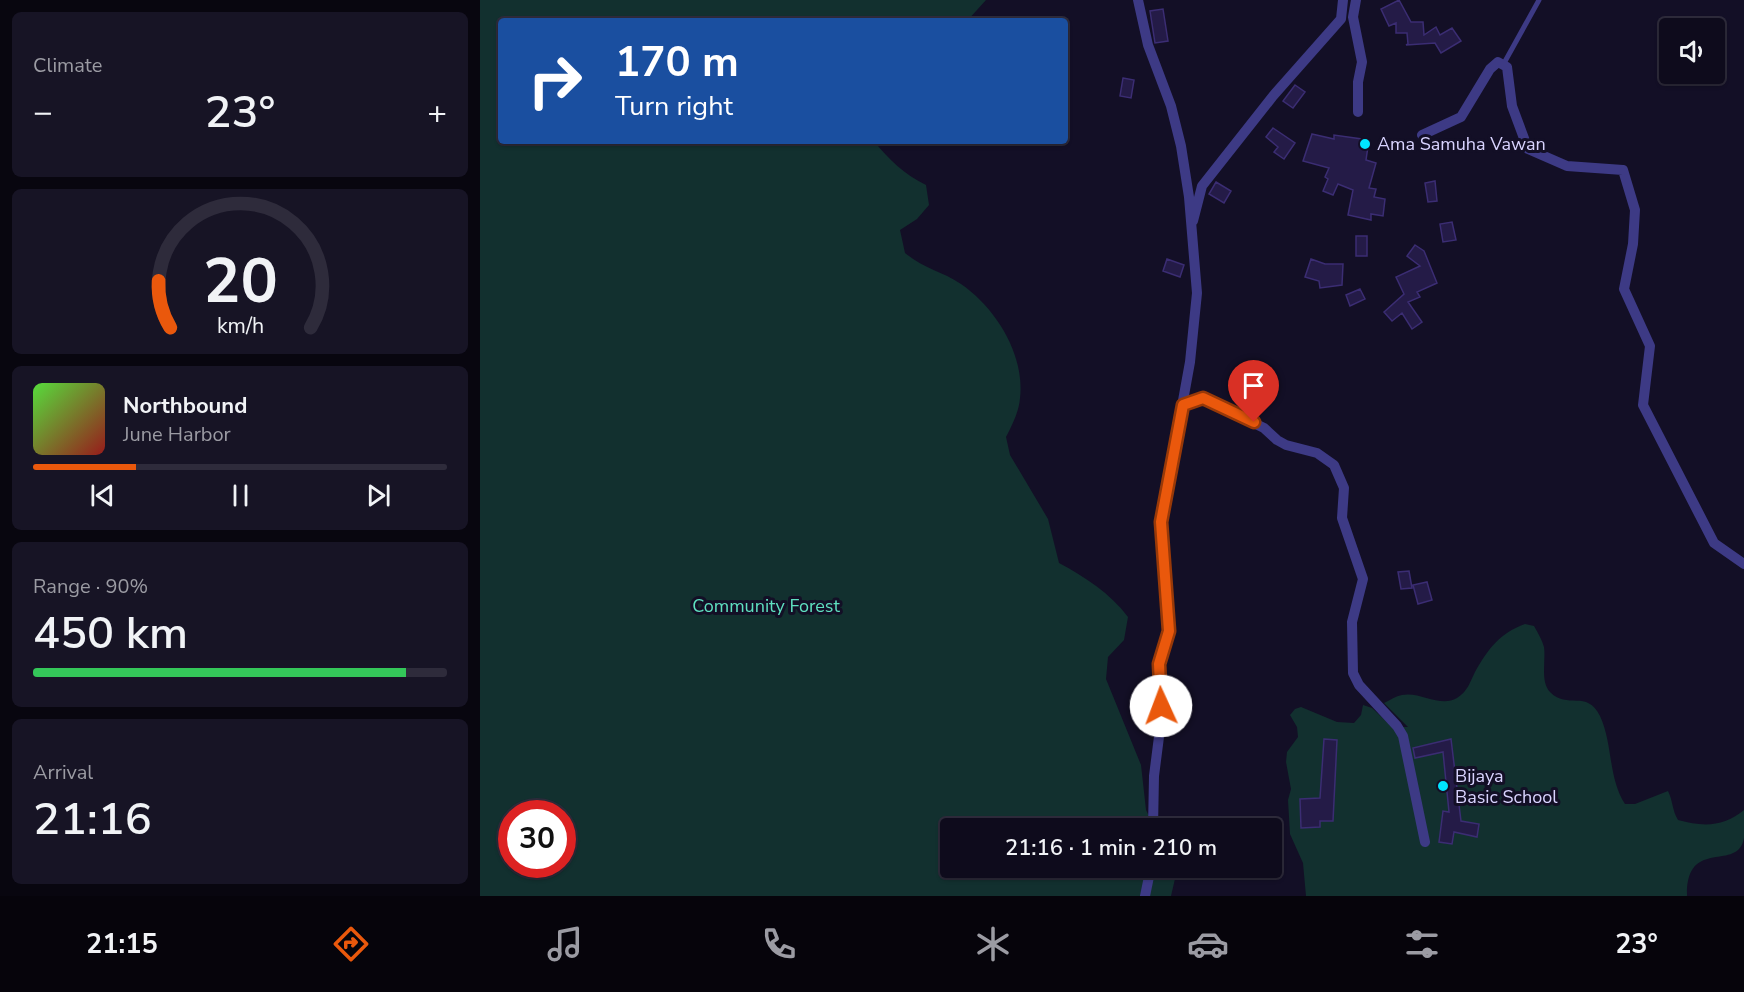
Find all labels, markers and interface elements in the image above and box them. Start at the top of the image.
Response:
map controls [1659,18,1725,84]
button: sound [1659,18,1725,84]
text: 170 m [615,34,739,91]
icon: right [516,42,594,120]
text: Climate [33,52,102,79]
text: 23° [205,82,275,143]
text: Turn right [615,88,733,125]
text: − [33,90,53,135]
text: + [427,90,447,135]
place label: Ama Samuha Vawan [1377,132,1546,156]
marker: Ama Samuha Vawan [1358,137,1372,151]
text: 20 [203,239,277,324]
text: km/h [216,312,264,342]
pin [1228,360,1279,422]
icon: arrive [1237,369,1270,402]
text: Northbound [123,391,247,421]
text: June Harbor [123,421,231,448]
icon: previous [86,479,119,512]
icon: pause [224,479,257,512]
icon: next [362,479,395,512]
text: Range · 90% [33,573,148,600]
park label: Community Forest [692,594,840,618]
text: 450 km [33,603,188,664]
position arrow [1129,674,1193,738]
text: Arrival [33,759,93,786]
place label: Bijaya Basic School [1455,764,1558,809]
marker: Bijaya Basic School [1436,779,1450,793]
text: 21:16 [33,789,152,850]
speed limit sign: 30 [498,800,576,878]
text: 21:16 · 1 min · 210 m [1005,833,1217,863]
icon: directions [330,923,372,965]
icon: music [544,923,586,965]
icon: phone [758,923,800,965]
icon: climate [972,923,1014,965]
icon: car [1187,923,1229,965]
icon: filters [1401,923,1443,965]
text: 21:15 [86,926,158,963]
text: 23° [1615,926,1658,963]

